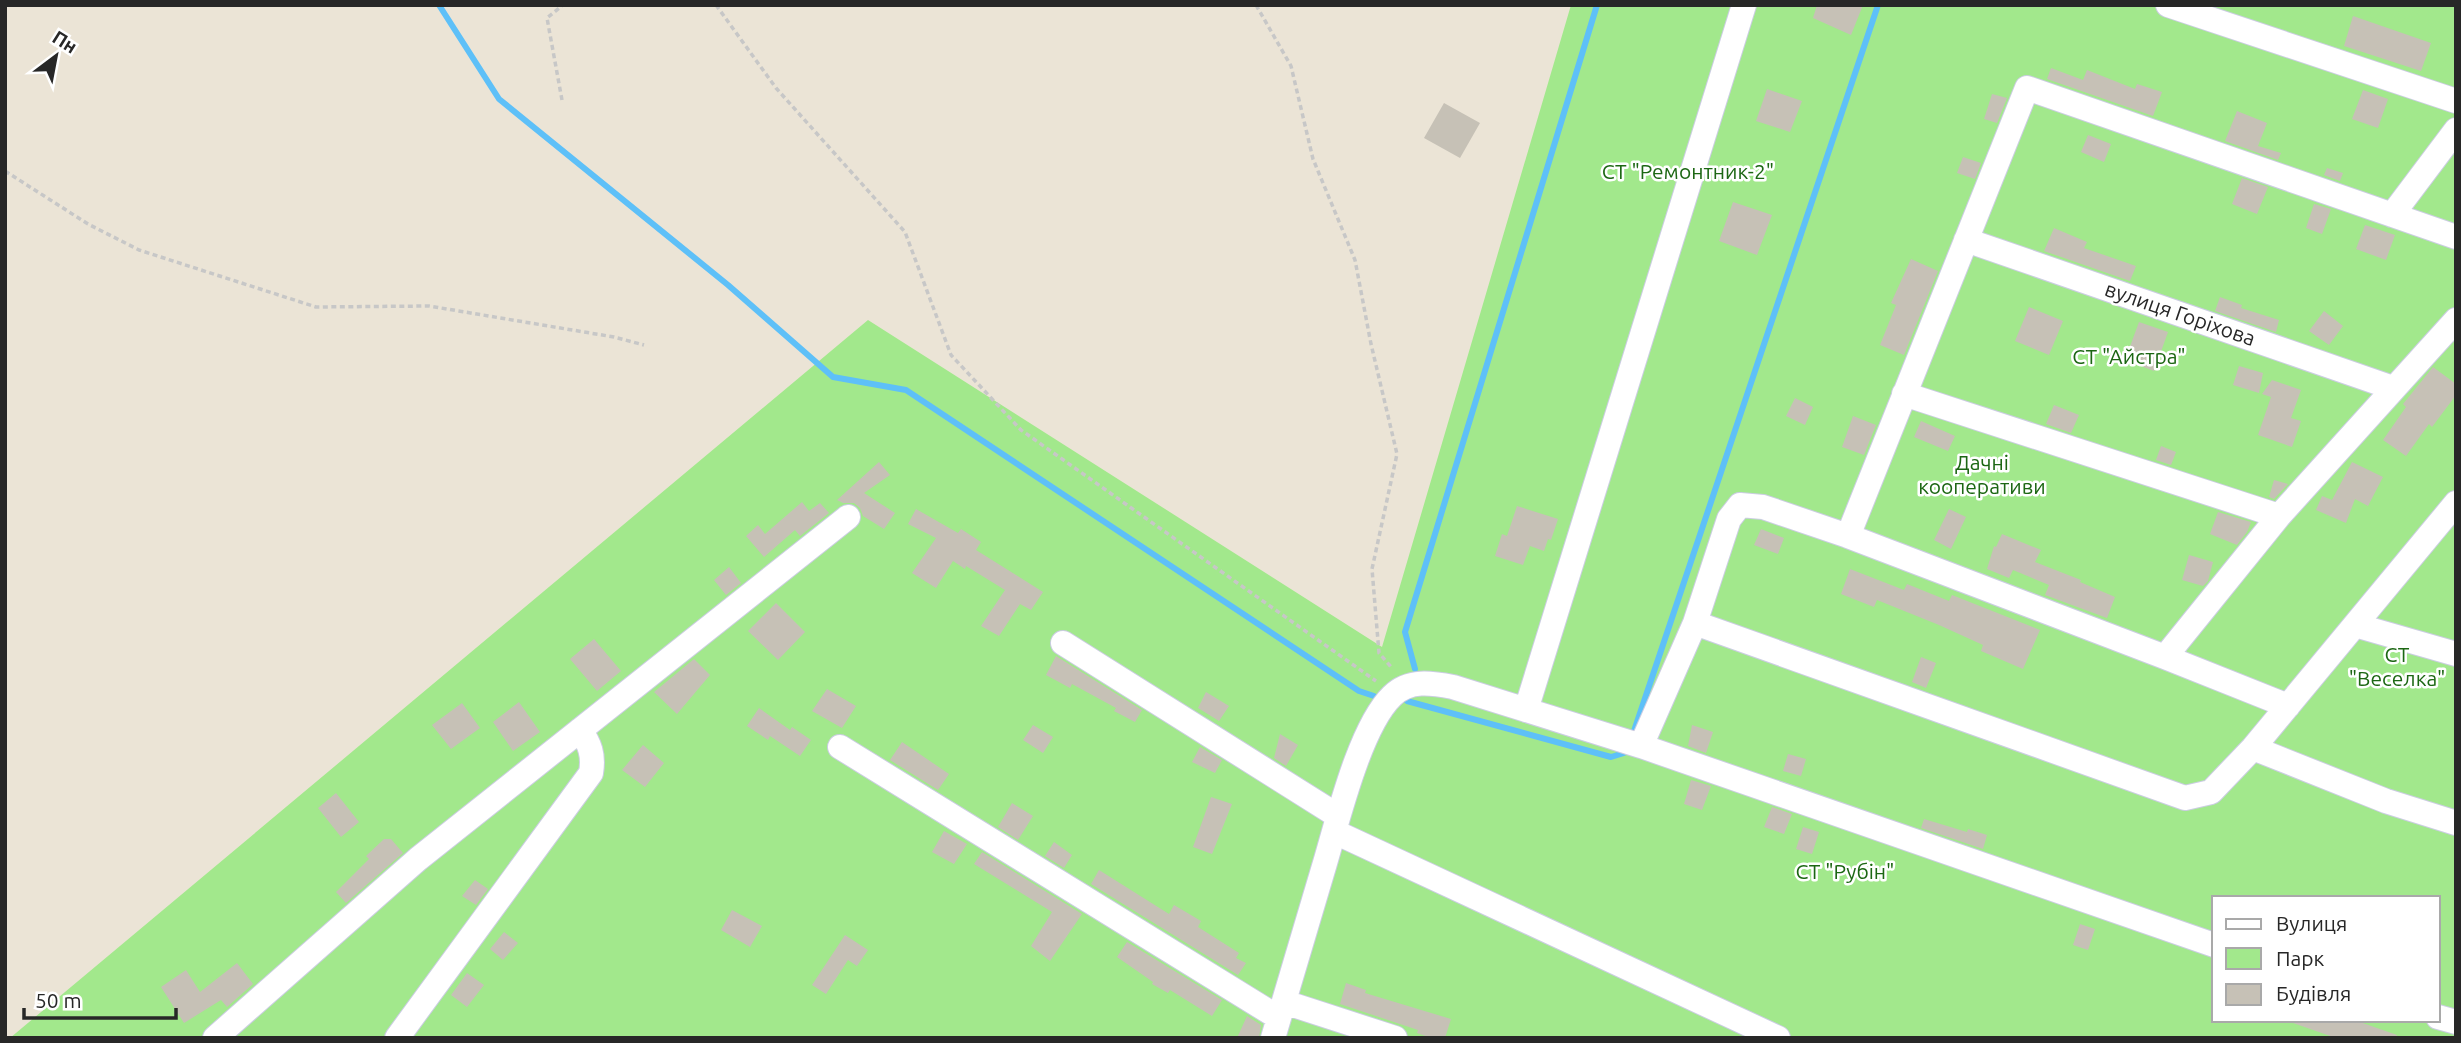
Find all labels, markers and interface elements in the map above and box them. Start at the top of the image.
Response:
north arrow [21,21,91,91]
text: Пн [49,26,81,58]
park label: СТ "Ремонтник-2" [1602,159,1774,183]
street label: вулиця Горіхова [2102,276,2259,350]
park label: СТ "Айстра" [2072,344,2186,368]
park label: Дачні кооперативи [1918,450,2046,498]
park label: СТ "Веселка" [2349,642,2445,690]
park label: СТ "Рубін" [1795,859,1895,883]
legend [2212,896,2440,1022]
text: Вулиця [2276,911,2347,935]
text: Парк [2276,946,2325,970]
scale bar [24,976,177,1020]
text: Будівля [2276,981,2351,1005]
text: 50 m [35,988,82,1012]

